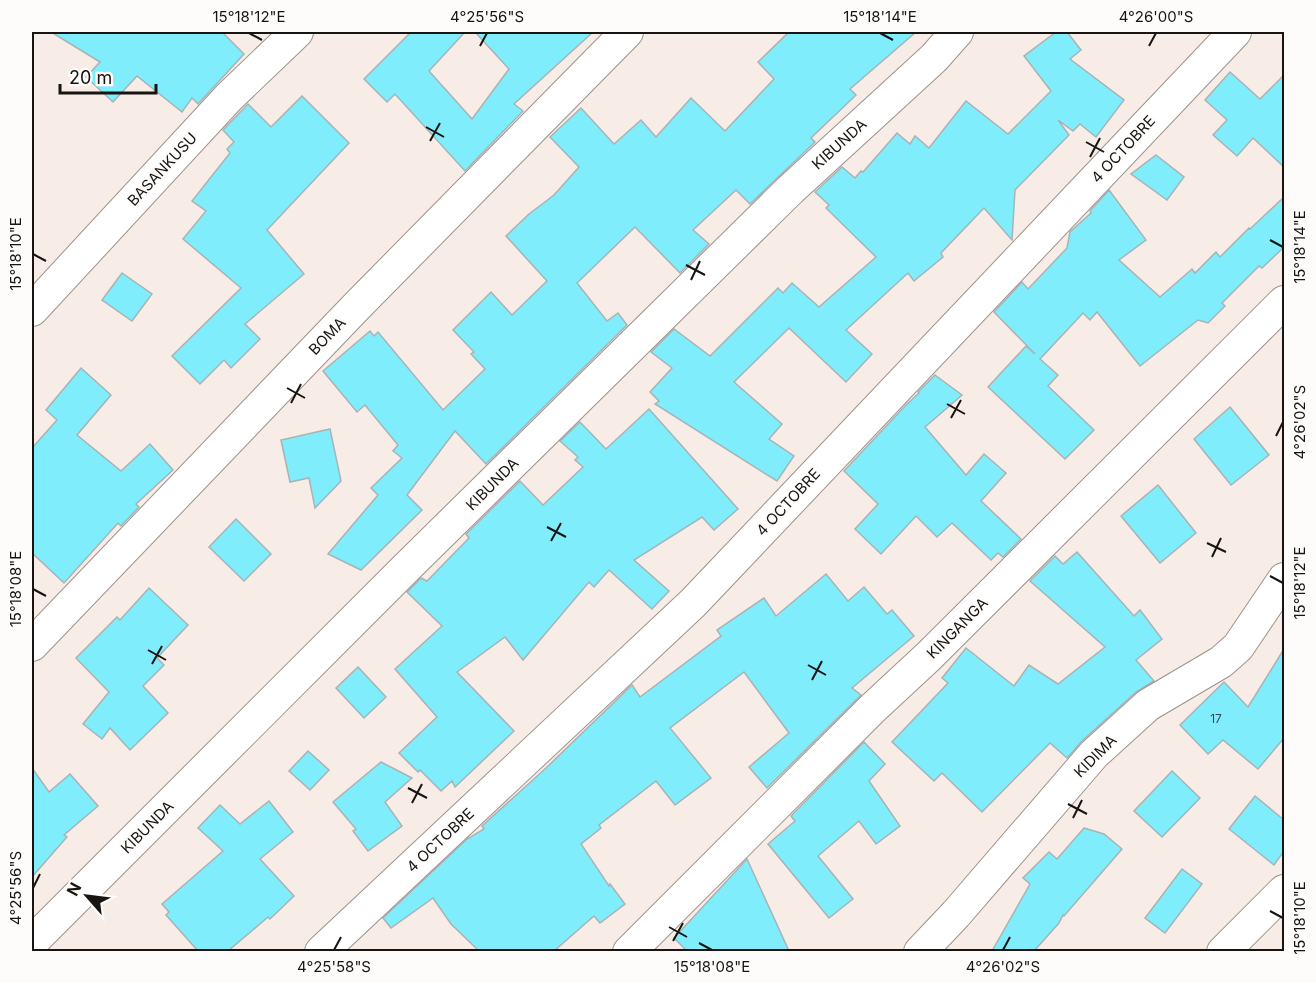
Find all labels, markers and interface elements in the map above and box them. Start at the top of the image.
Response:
text: 15°18'12"E [212,7,286,26]
text: 4°25'56"S [450,7,524,26]
text: 15°18'14"E [843,7,917,26]
text: 4°26'00"S [1119,7,1193,26]
scale bar [60,57,156,95]
text: 20 m [69,67,112,88]
street label: 4 OCTOBRE [1087,111,1159,187]
street label: KIBUNDA [808,115,870,173]
street label: BASANKUSU [123,128,201,210]
text: 15°18'14"E [1290,210,1309,284]
text: 15°18'10"E [6,217,25,291]
street label: BOMA [304,313,350,359]
text: 4°26'02"S [1290,385,1309,459]
street label: KIBUNDA [462,454,522,514]
street label: 4 OCTOBRE [752,464,824,540]
text: 15°18'12"E [1290,546,1309,620]
text: 15°18'08"E [6,551,25,627]
street label: KINGANGA [922,593,992,663]
house number: 17 [1210,711,1222,726]
street label: KIDIMA [1070,731,1120,781]
street label: KIBUNDA [117,797,177,857]
street label: 4 OCTOBRE [402,804,478,876]
text: 4°25'56"S [6,851,25,925]
north arrow [57,866,117,926]
text: N [62,879,85,899]
text: 15°18'10"E [1290,881,1309,955]
text: 4°25'58"S [297,957,371,976]
text: 15°18'08"E [674,957,750,976]
text: 4°26'02"S [966,957,1040,976]

